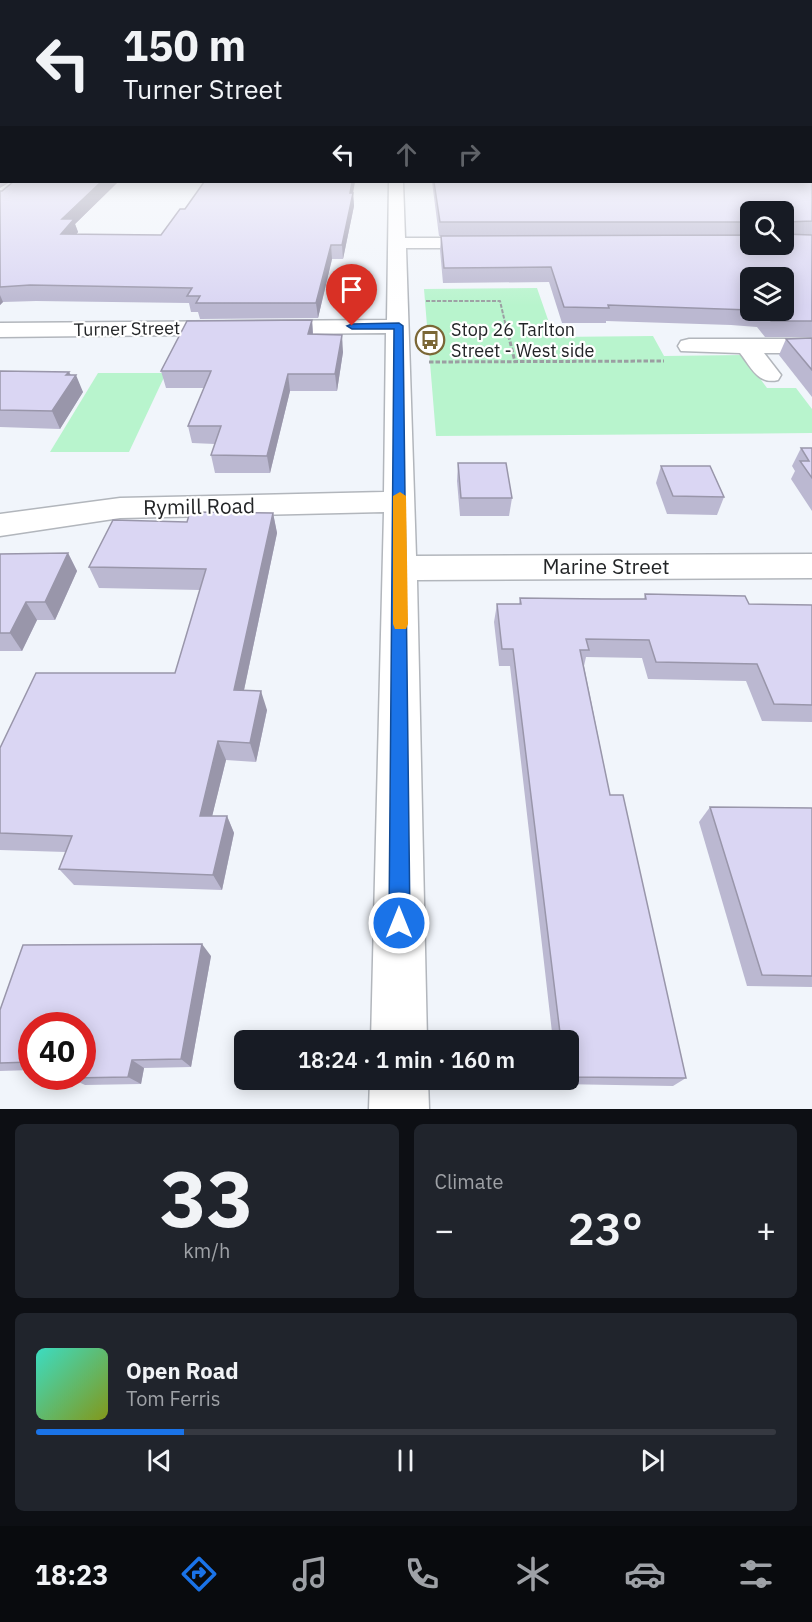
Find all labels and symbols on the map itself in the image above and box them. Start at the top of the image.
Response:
pin [326,264,377,326]
street label: Turner Street [74,316,180,341]
place label: Stop 26 Tarlton Street - West side [451,318,595,362]
bus stop icon: Stop 26 Tarlton Street - West side [414,324,446,356]
street label: Rymill Road [143,491,255,521]
street label: Marine Street [542,552,670,580]
position arrow [367,891,431,955]
speed limit sign: 40 [18,1012,96,1090]

